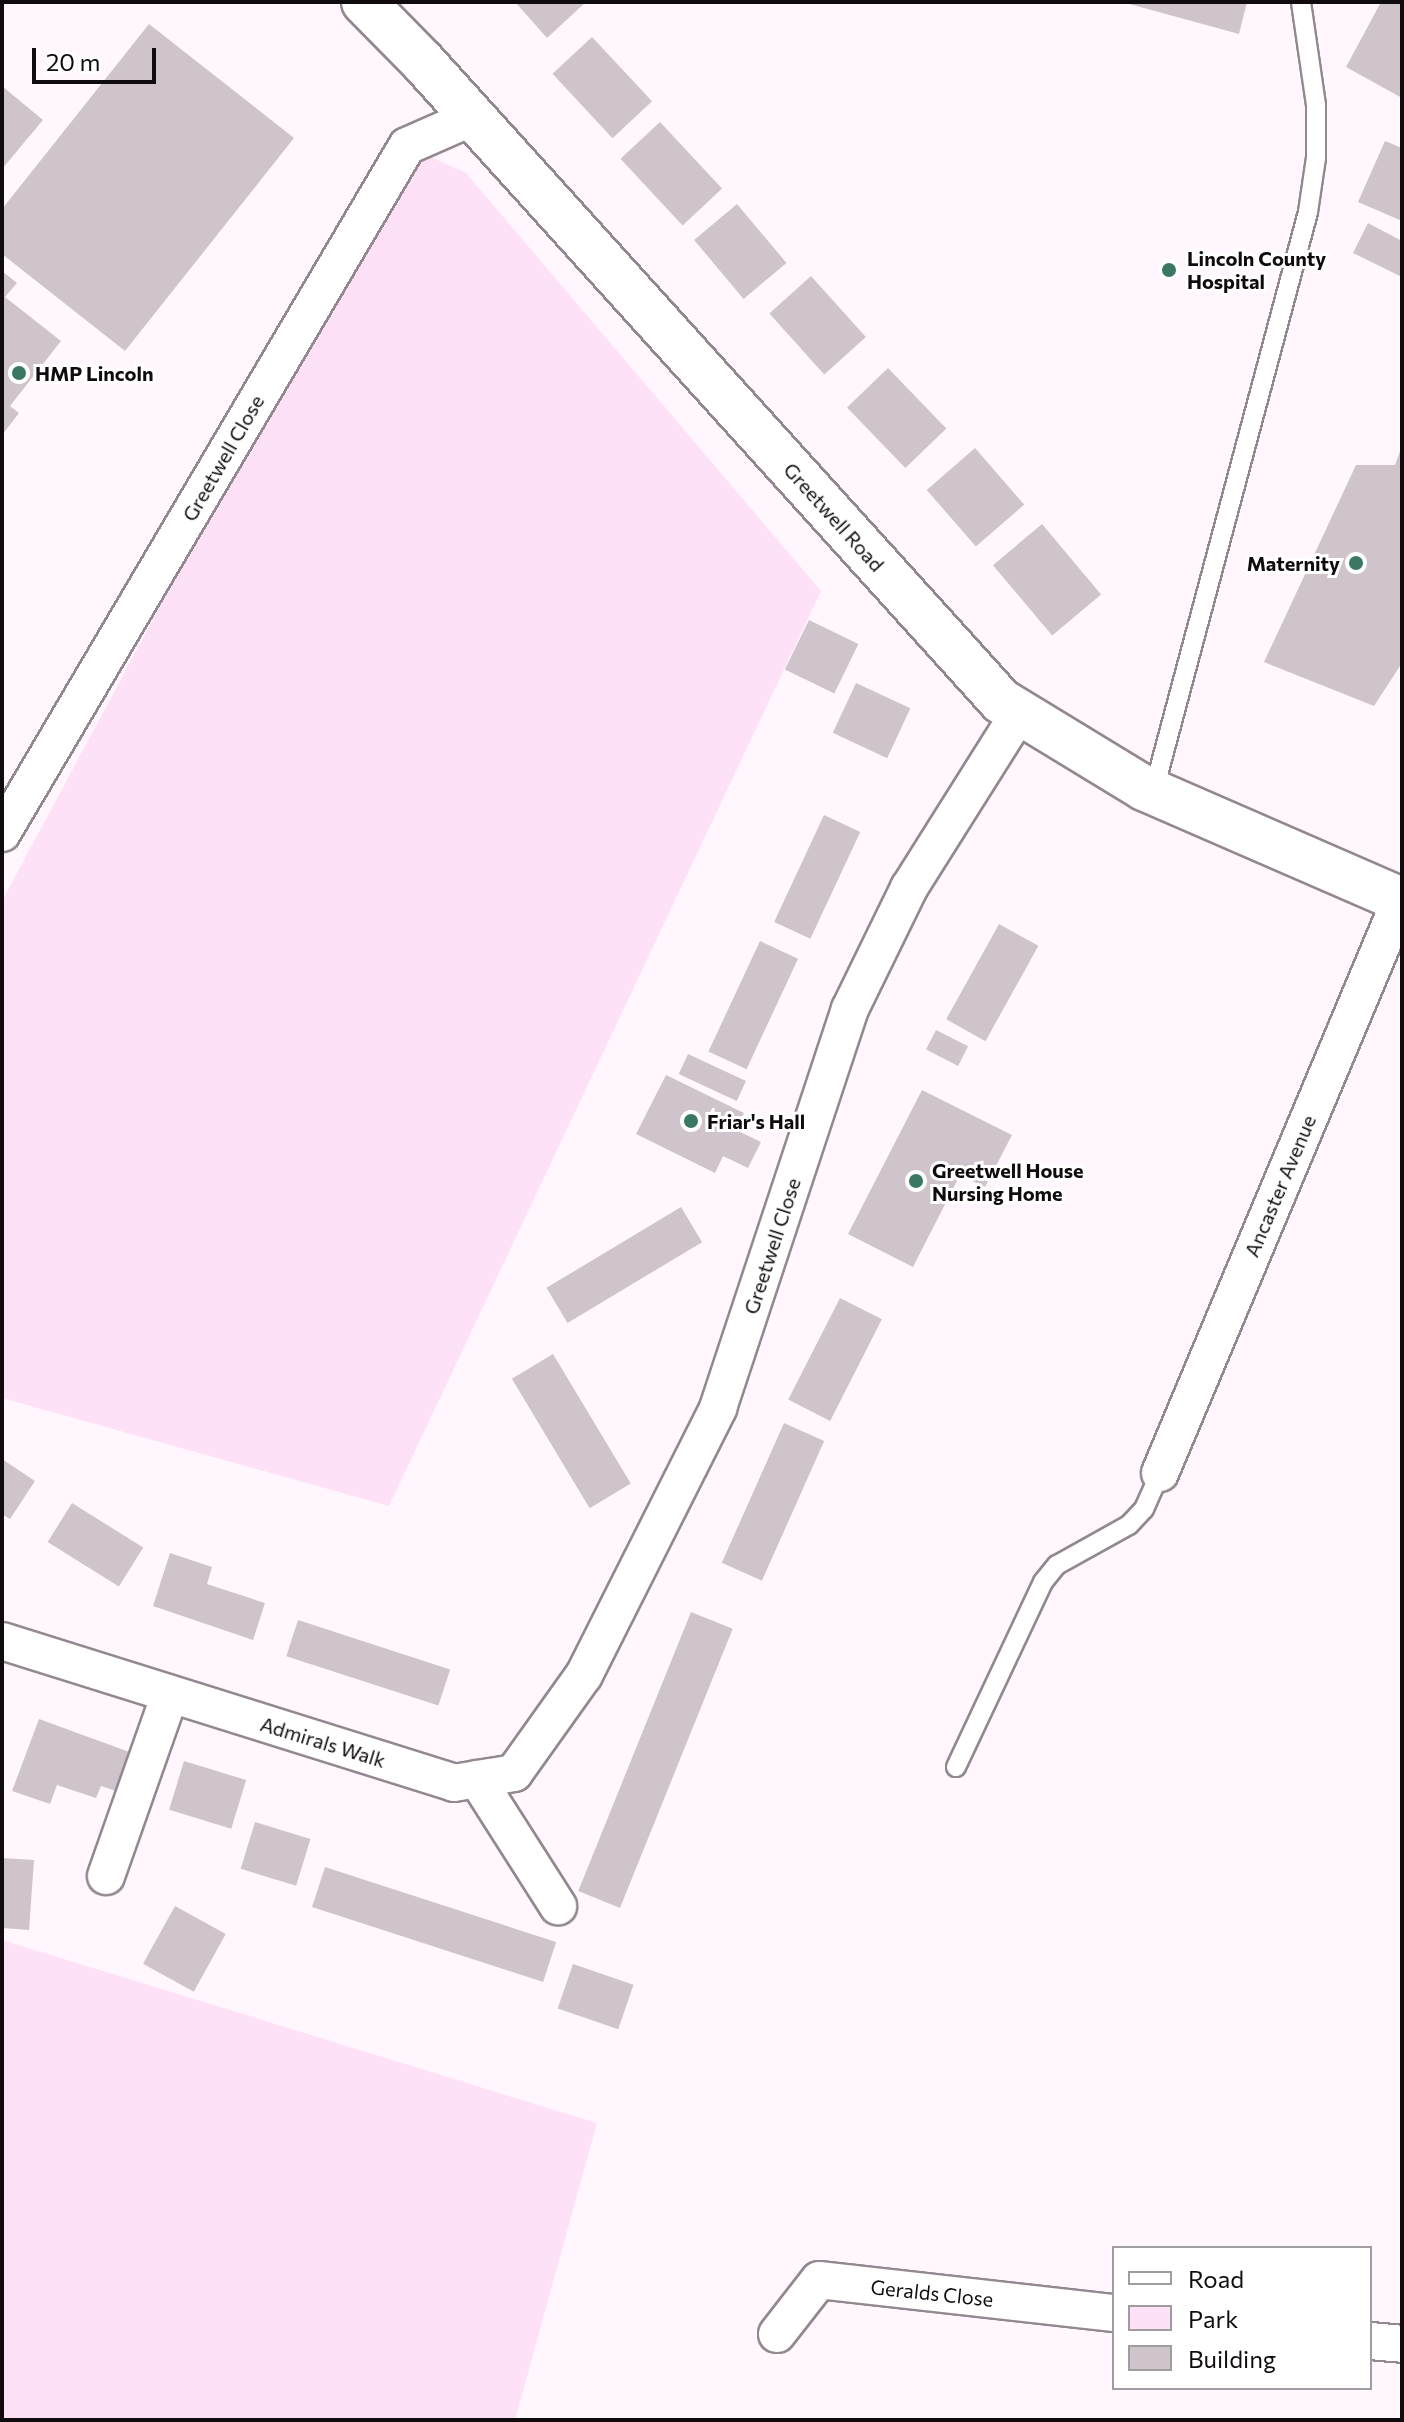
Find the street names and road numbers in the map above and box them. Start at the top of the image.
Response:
street label: Greetwell Close [177,391,269,525]
street label: Greetwell Road [779,458,889,576]
street label: Ancaster Avenue [1239,1111,1321,1261]
street label: Greetwell Close [739,1175,805,1317]
street label: Admirals Walk [258,1712,388,1772]
street label: Geralds Close [869,2275,995,2311]

